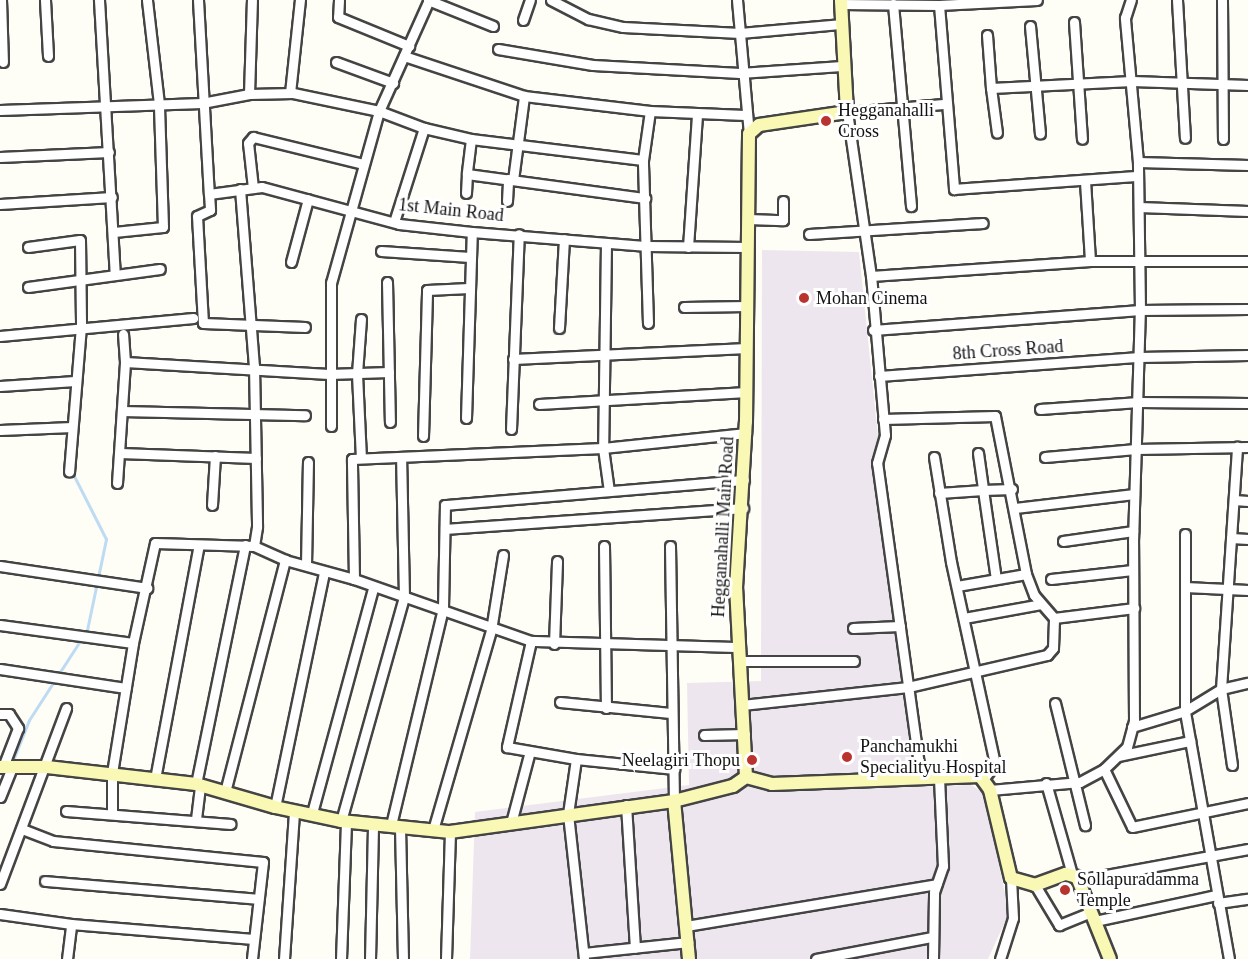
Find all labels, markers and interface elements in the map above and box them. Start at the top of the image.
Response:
place label: Hegganahalli Cross [838,100,934,142]
marker: Hegganahalli Cross [819,114,833,128]
street label: 1st Main Road [397,194,505,226]
place label: Mohan Cinema [816,287,927,309]
marker: Mohan Cinema [797,291,811,305]
street label: 8th Cross Road [952,335,1064,365]
street label: Hegganahalli Main Road [707,436,739,618]
place label: Panchamukhi Specialityu Hospital [860,736,1006,778]
marker: Panchamukhi Specialityu Hospital [838,748,856,766]
place label: Neelagiri Thopu [622,749,740,771]
marker: Neelagiri Thopu [745,753,759,767]
place label: Sollapuradamma Temple [1077,869,1199,912]
marker: Sollapuradamma Temple [1058,883,1072,897]

